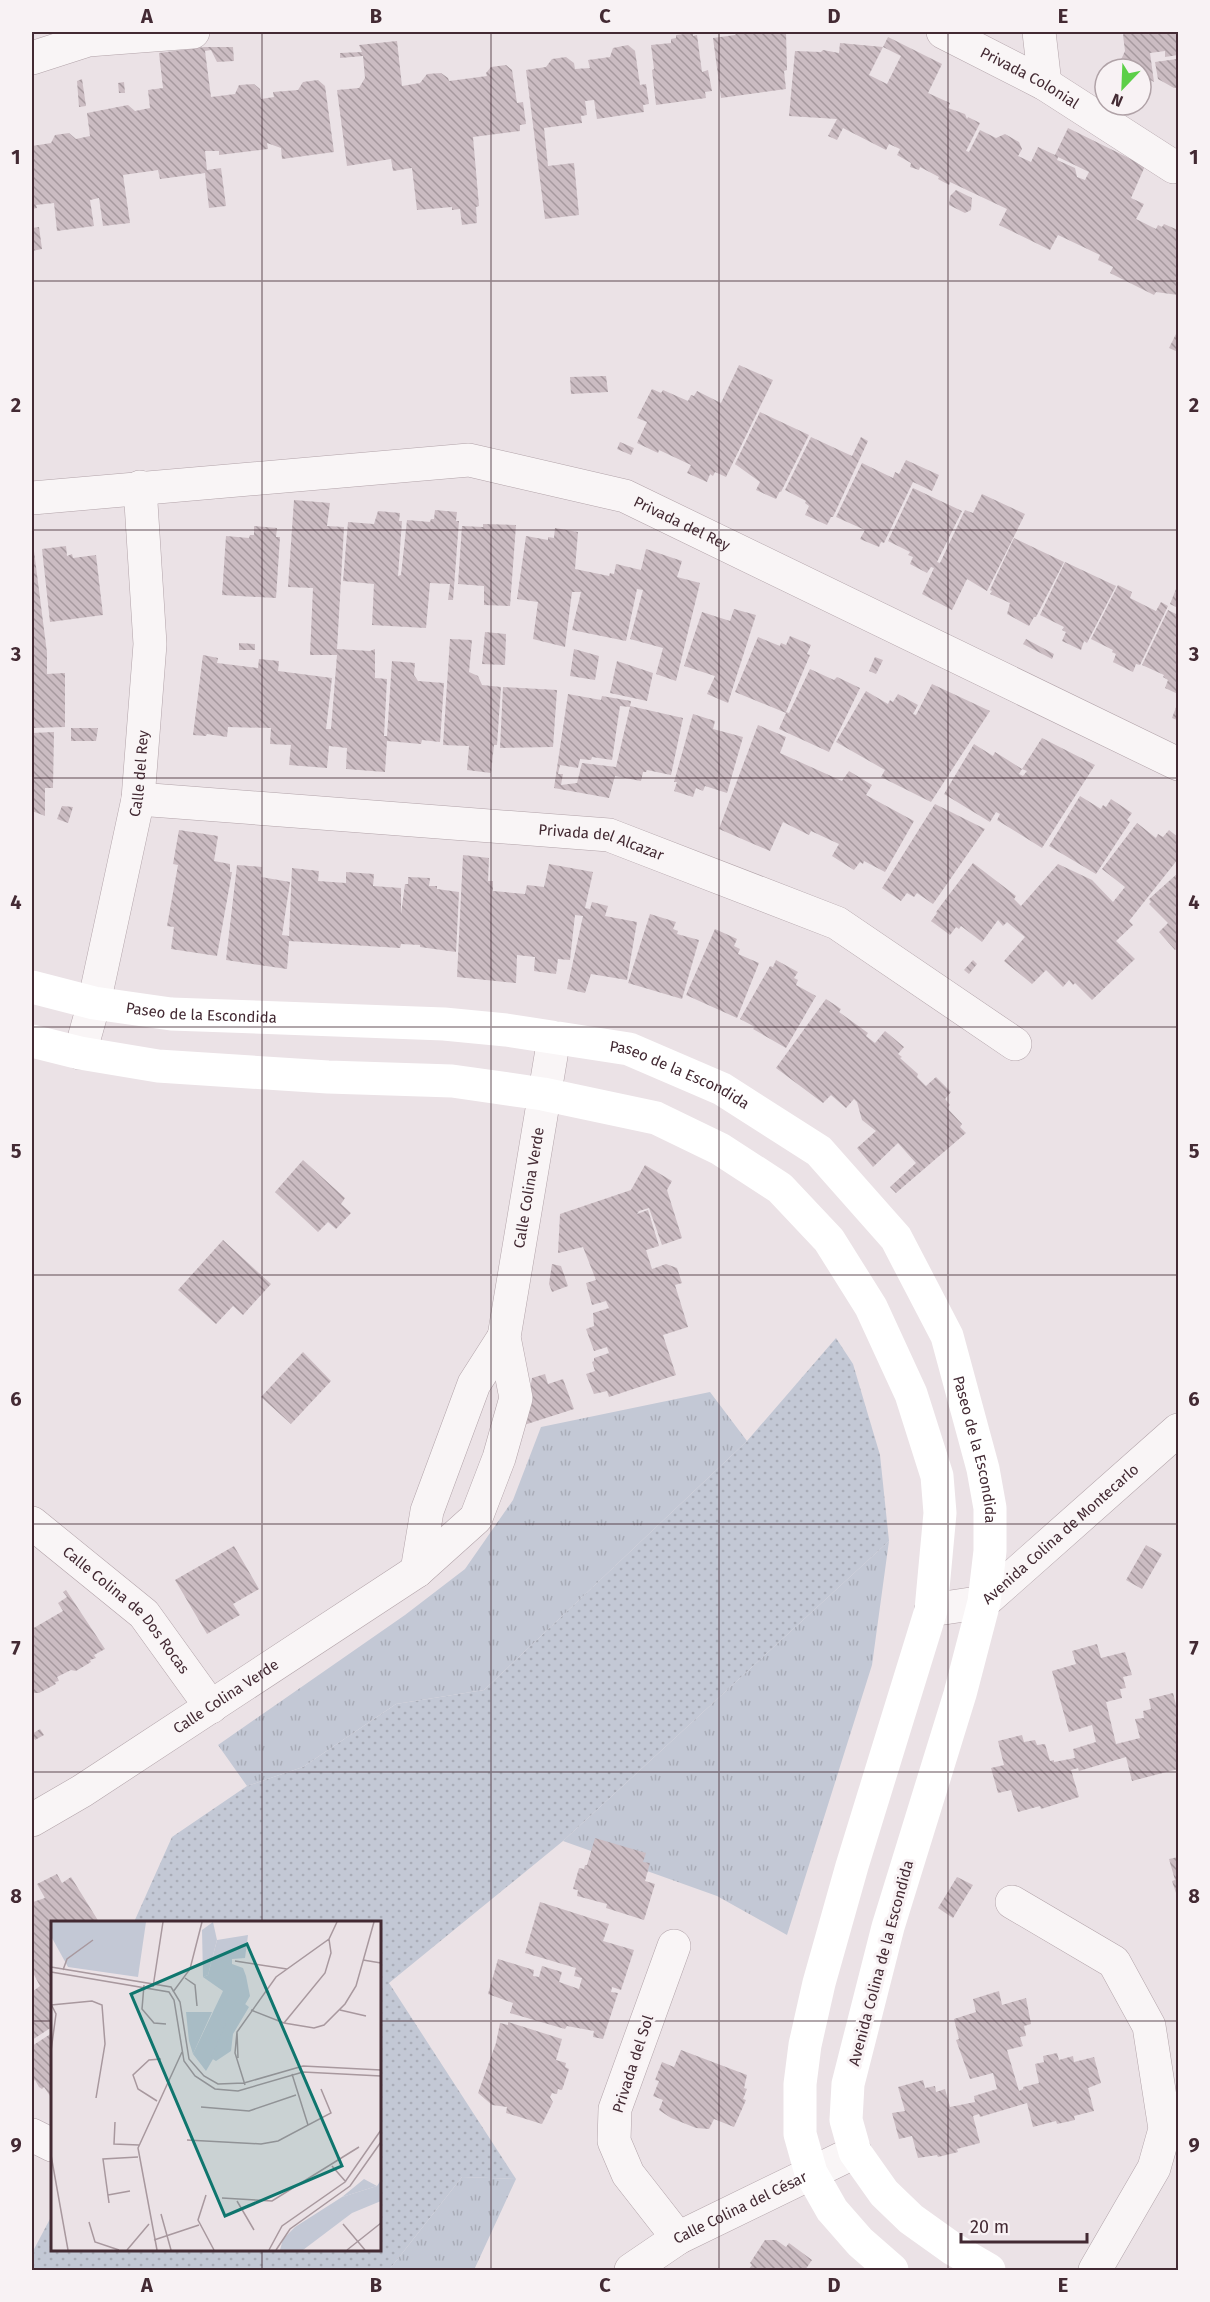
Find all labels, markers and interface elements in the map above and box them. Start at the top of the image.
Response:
text: A [140,4,154,28]
text: B [370,4,382,28]
text: C [599,4,611,28]
text: D [827,4,841,28]
text: E [1058,4,1068,28]
street label: Privada Colonial [977,43,1083,113]
north arrow [1093,57,1153,117]
text: N [1109,90,1126,111]
text: 1 [11,145,21,169]
text: 1 [1189,145,1199,169]
text: 2 [11,393,21,417]
text: 2 [1189,393,1199,417]
street label: Privada del Rey [631,493,734,555]
text: 3 [10,642,21,666]
text: 3 [1188,642,1199,666]
street label: Calle del Rey [125,729,152,819]
street label: Privada del Alcazar [538,821,667,864]
text: 4 [10,890,22,914]
text: 4 [1188,890,1200,914]
street label: Paseo de la Escondida [125,999,277,1027]
street label: Paseo de la Escondida [608,1037,753,1113]
street label: Calle Colina Verde [510,1126,548,1250]
text: 5 [11,1139,22,1163]
text: 5 [1189,1139,1200,1163]
street label: Paseo de la Escondida [949,1374,999,1523]
text: 6 [10,1387,22,1411]
text: 6 [1188,1387,1200,1411]
street label: Avenida Colina de Montecarlo [979,1460,1142,1608]
street label: Calle Colina de Dos Rocas [59,1543,193,1677]
text: 7 [11,1636,21,1660]
text: 7 [1189,1636,1199,1660]
street label: Calle Colina Verde [170,1655,282,1738]
street label: Avenida Colina de la Escondida [845,1858,917,2068]
text: 8 [10,1884,22,1908]
text: 8 [1188,1884,1200,1908]
inset map [51,1921,381,2251]
street label: Privada del Sol [609,2012,657,2115]
text: 9 [10,2133,22,2157]
text: 9 [1188,2133,1200,2157]
street label: Calle Colina del César [670,2168,810,2248]
scale bar [961,2206,1087,2244]
text: 20 m [970,2216,1009,2238]
text: A [140,2273,154,2297]
text: B [370,2273,382,2297]
text: C [599,2273,611,2297]
text: D [827,2273,841,2297]
text: E [1058,2273,1068,2297]

